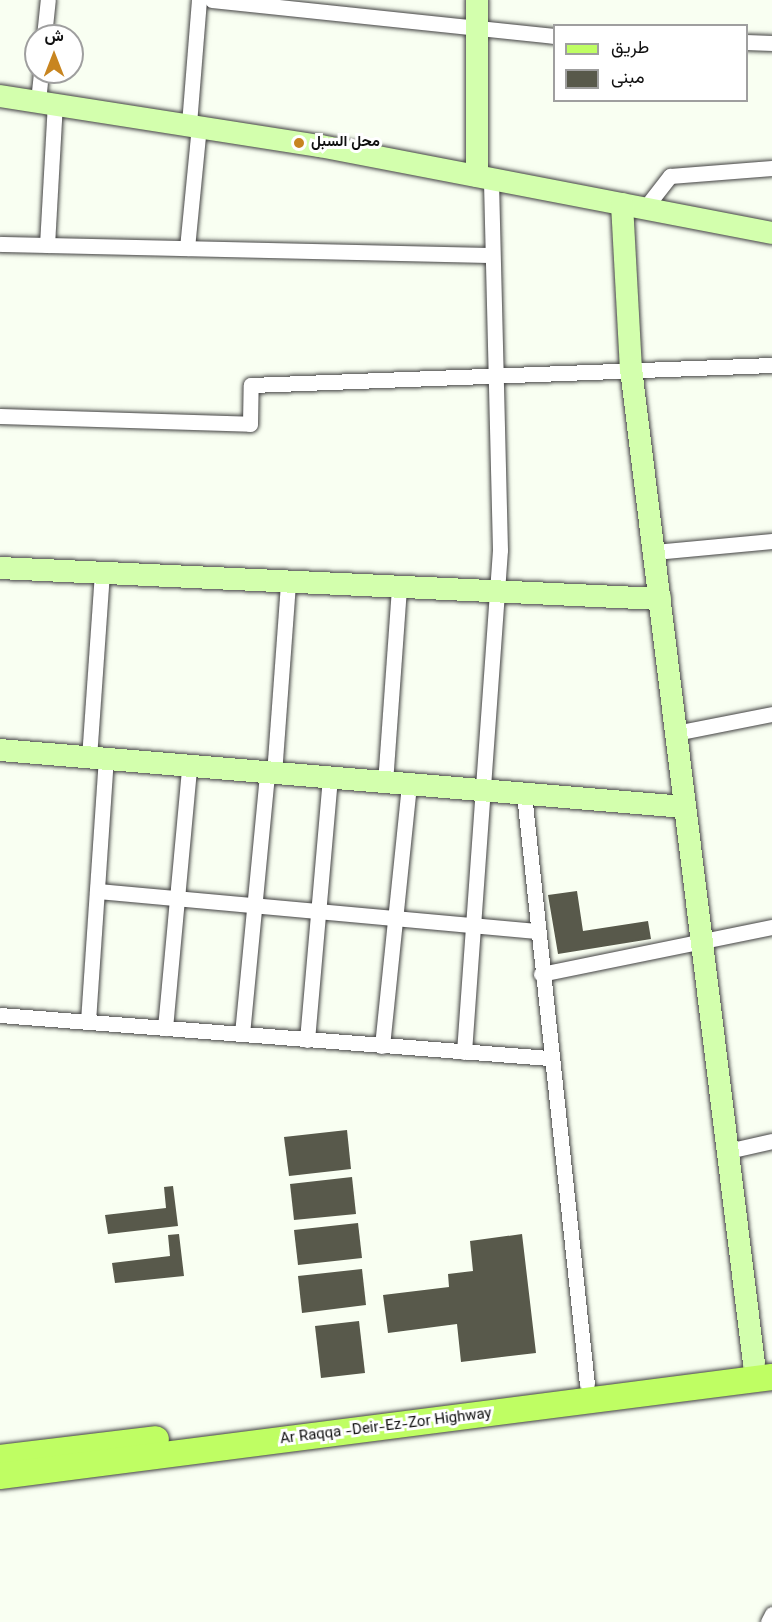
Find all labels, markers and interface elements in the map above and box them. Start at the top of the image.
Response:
north arrow [24,24,84,84]
legend [553,24,748,102]
text: ش [44,25,64,50]
text: طريق [611,35,649,63]
text: مبنى [611,65,645,93]
place label: محل السبل [311,134,380,152]
marker: محل السبل [292,136,306,150]
street label: Ar Raqqa -Deir-Ez-Zor Highway [279,1405,493,1449]

